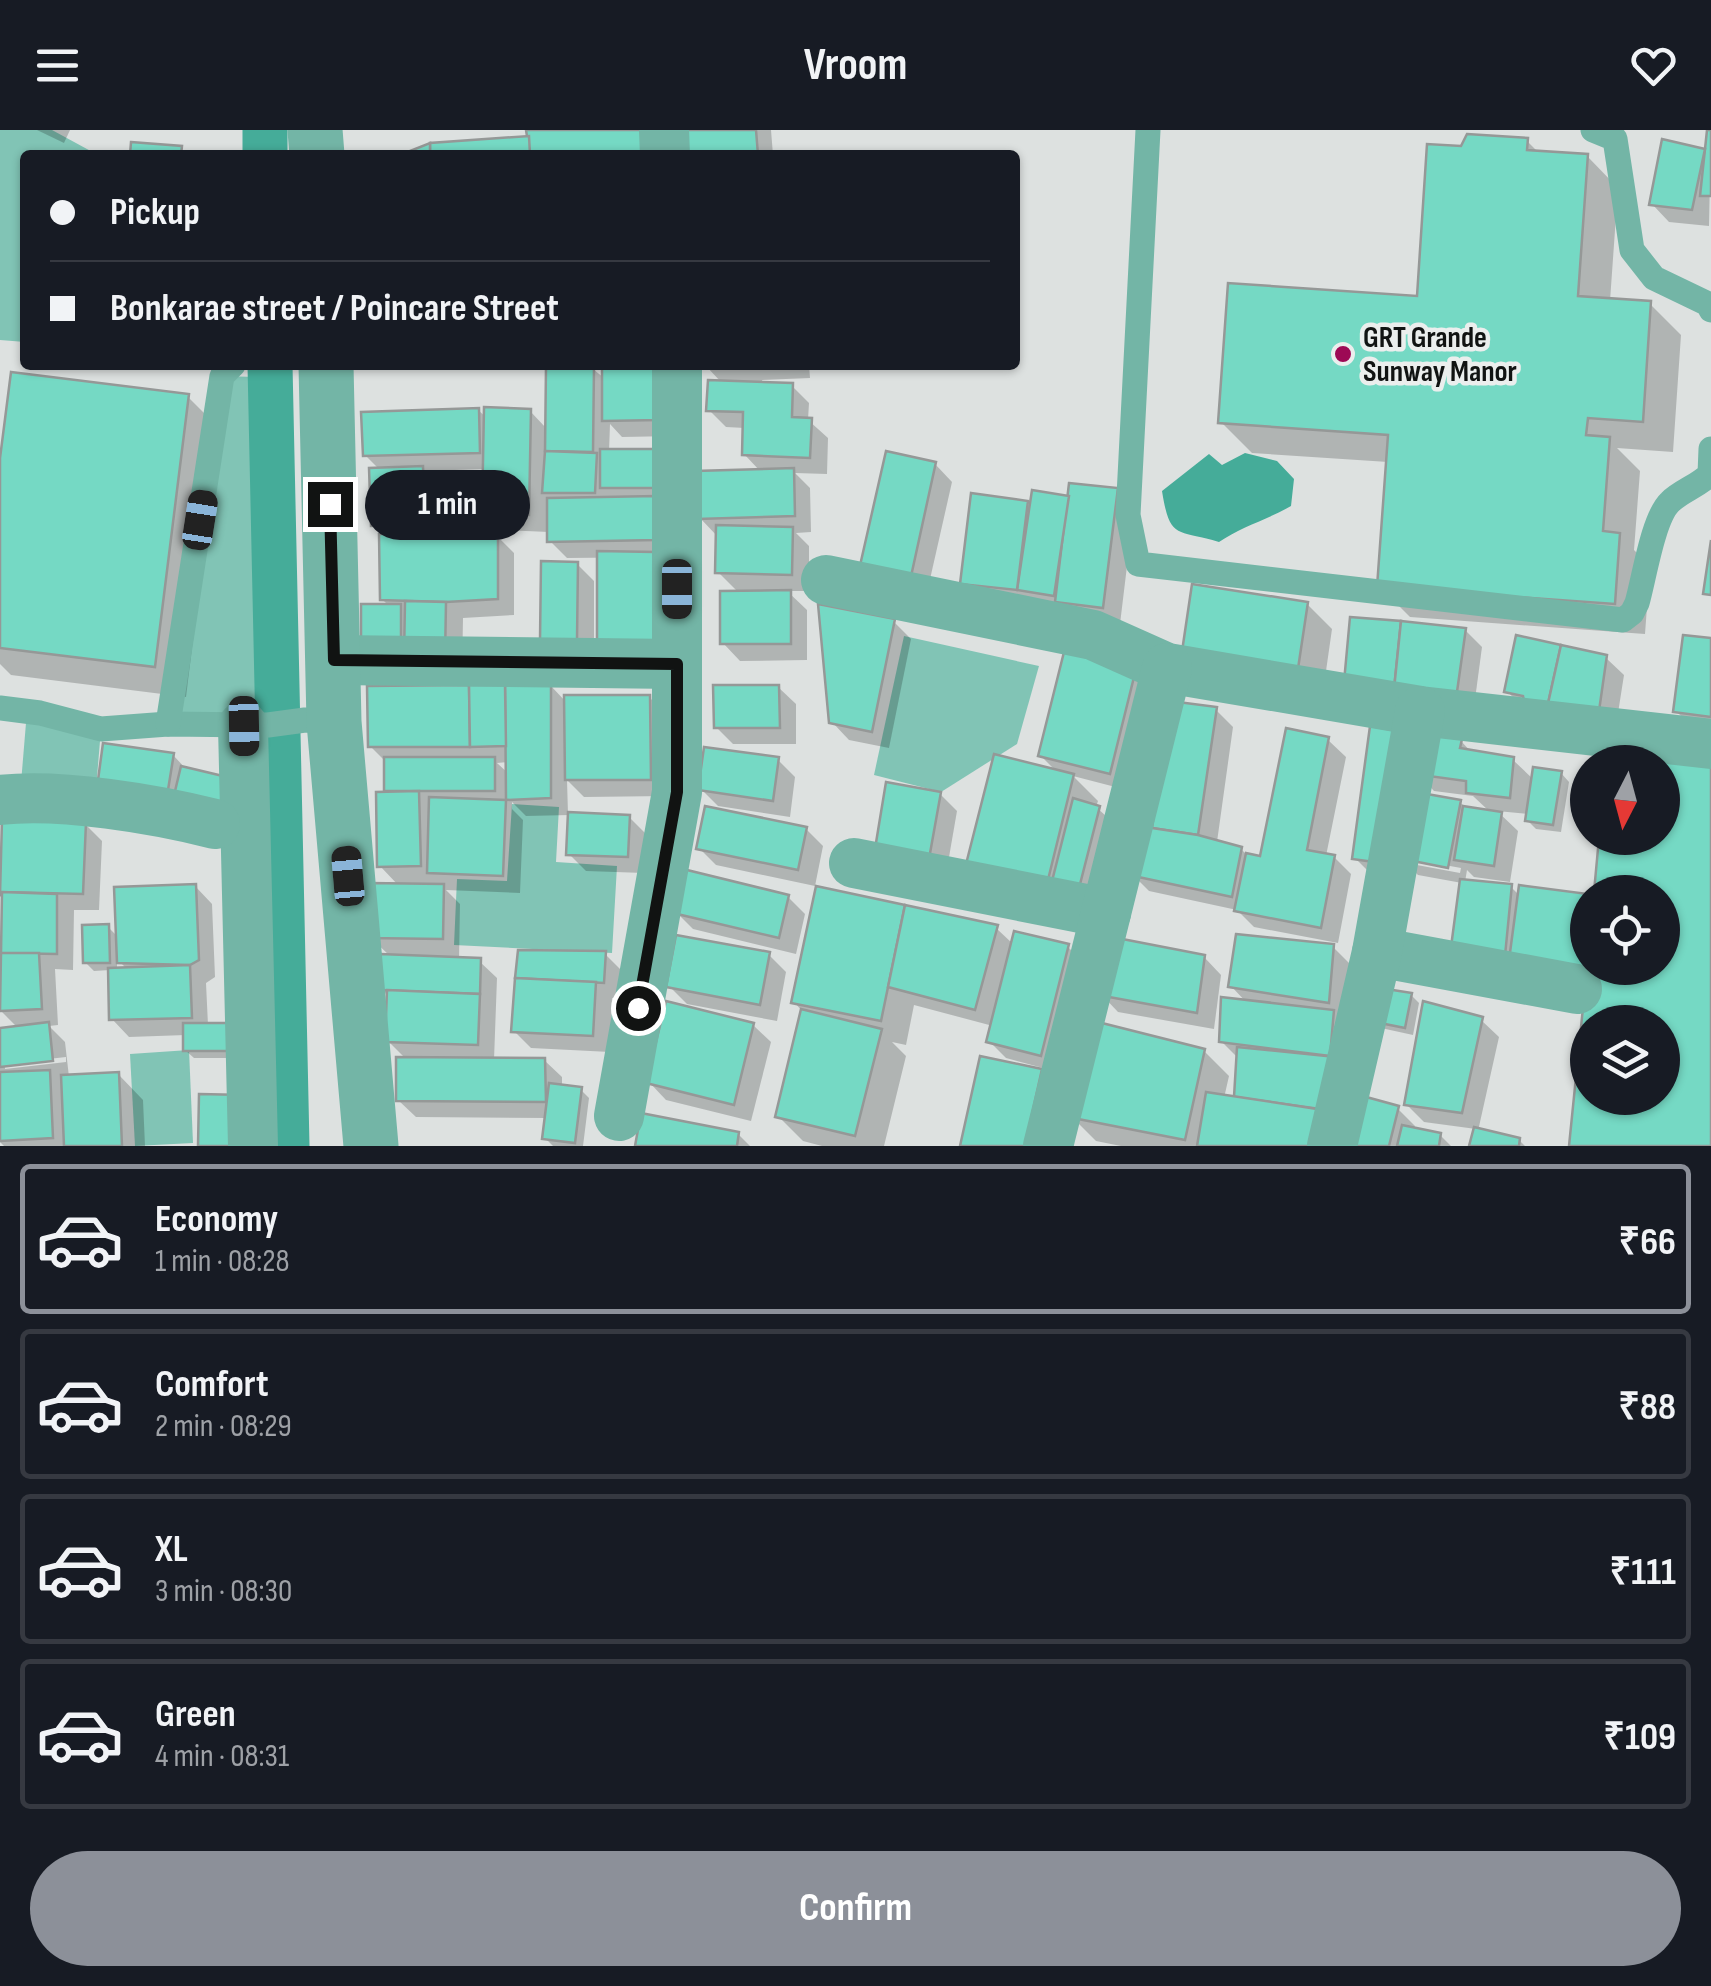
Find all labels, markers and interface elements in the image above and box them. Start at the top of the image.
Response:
icon: menu [30,38,85,93]
text: Vroom [804,38,907,93]
icon: heart [1626,38,1681,93]
text: Pickup [110,190,200,235]
text: Bonkarae street / Poincare Street [110,286,559,331]
place label: GRT Grande Sunway Manor [1363,320,1517,390]
marker: GRT Grande Sunway Manor [1332,343,1354,365]
callout: 1 min [365,469,530,539]
route end [308,482,353,527]
text: 1 min [418,485,477,524]
car [180,488,220,552]
car [662,559,692,619]
car [228,696,260,756]
north arrow [1570,745,1680,855]
map controls [1570,745,1680,1115]
car [330,845,366,907]
button: locate [1570,875,1680,985]
route start [616,986,661,1031]
button: layers [1570,1005,1680,1115]
icon: car [35,1194,125,1284]
text: Economy [155,1197,278,1242]
text: ₹66 [1618,1220,1676,1265]
text: 1 min · 08:28 [155,1242,290,1281]
icon: car [35,1359,125,1449]
text: Comfort [155,1362,269,1407]
text: ₹88 [1618,1385,1676,1430]
text: 2 min · 08:29 [155,1407,292,1446]
icon: car [35,1524,125,1614]
text: XL [155,1527,188,1572]
text: ₹111 [1610,1550,1676,1595]
text: 3 min · 08:30 [155,1572,292,1611]
icon: car [35,1689,125,1779]
text: Green [155,1692,236,1737]
text: ₹109 [1603,1715,1676,1760]
text: 4 min · 08:31 [155,1737,289,1776]
button: Confirm [30,1851,1681,1966]

